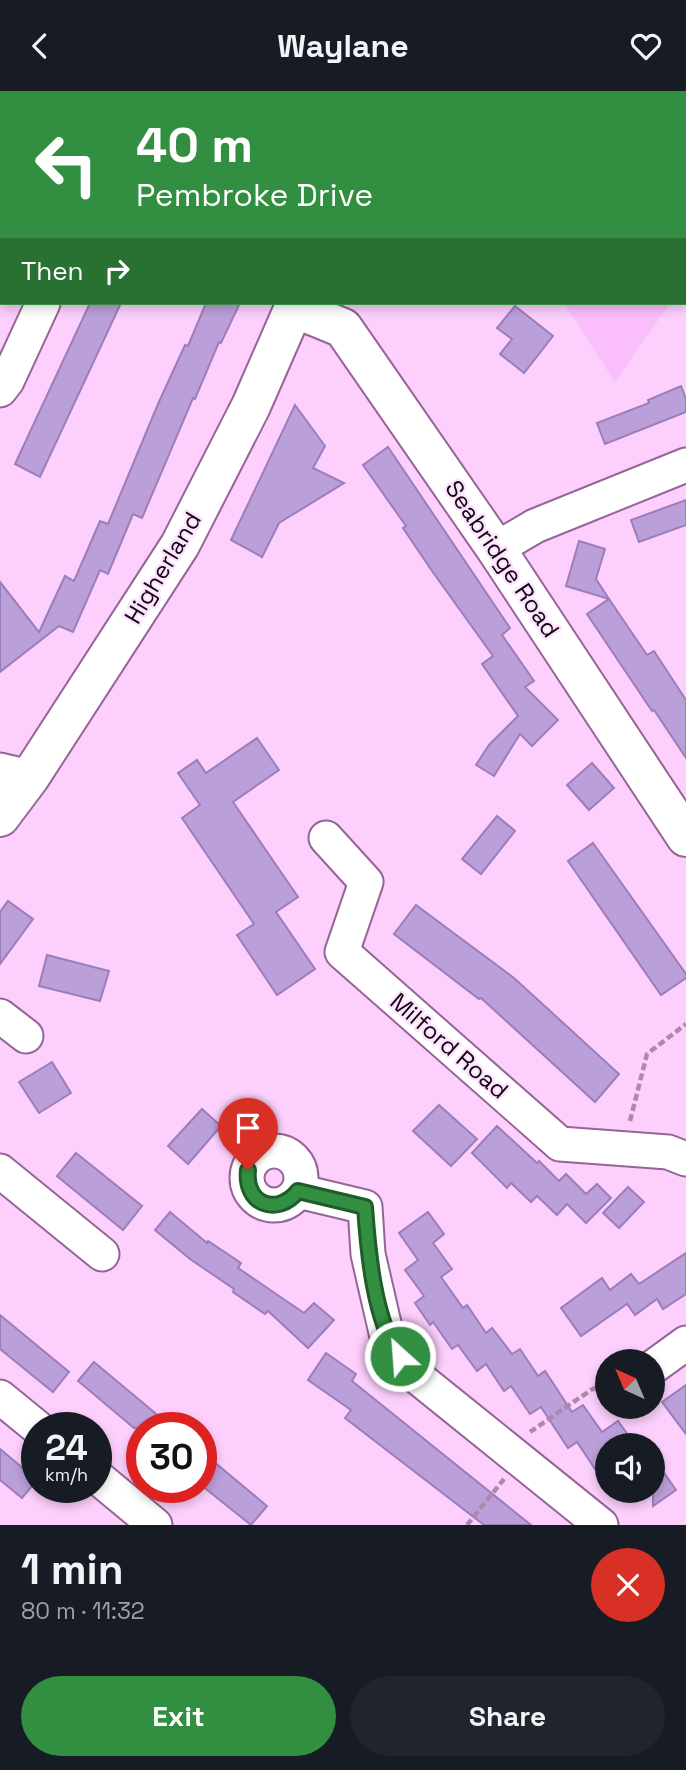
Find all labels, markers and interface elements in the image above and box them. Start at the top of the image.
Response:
text: Waylane [277,26,409,66]
icon: back [21,27,59,65]
icon: heart [627,27,665,65]
text: 40 m [136,114,253,176]
icon: left [21,119,112,210]
text: Pembroke Drive [136,175,373,215]
icon: right [98,252,136,290]
text: Then [21,254,84,288]
street label: Seabridge Road [438,474,567,643]
street label: Higherland [117,506,208,629]
street label: Milford Road [384,986,515,1105]
pin [218,1098,278,1170]
icon: arrive [229,1109,267,1147]
position arrow [363,1319,437,1393]
north arrow [595,1349,665,1419]
map controls [595,1349,665,1503]
speed limit sign: 30 [126,1412,217,1503]
text: 24 [45,1426,88,1470]
button: sound [595,1433,665,1503]
text: km/h [45,1463,88,1486]
text: 1 min [21,1543,124,1596]
button: close [591,1548,665,1622]
text: 80 m · 11:32 [21,1596,145,1626]
button: Exit [21,1676,336,1756]
button: Share [350,1676,665,1756]

